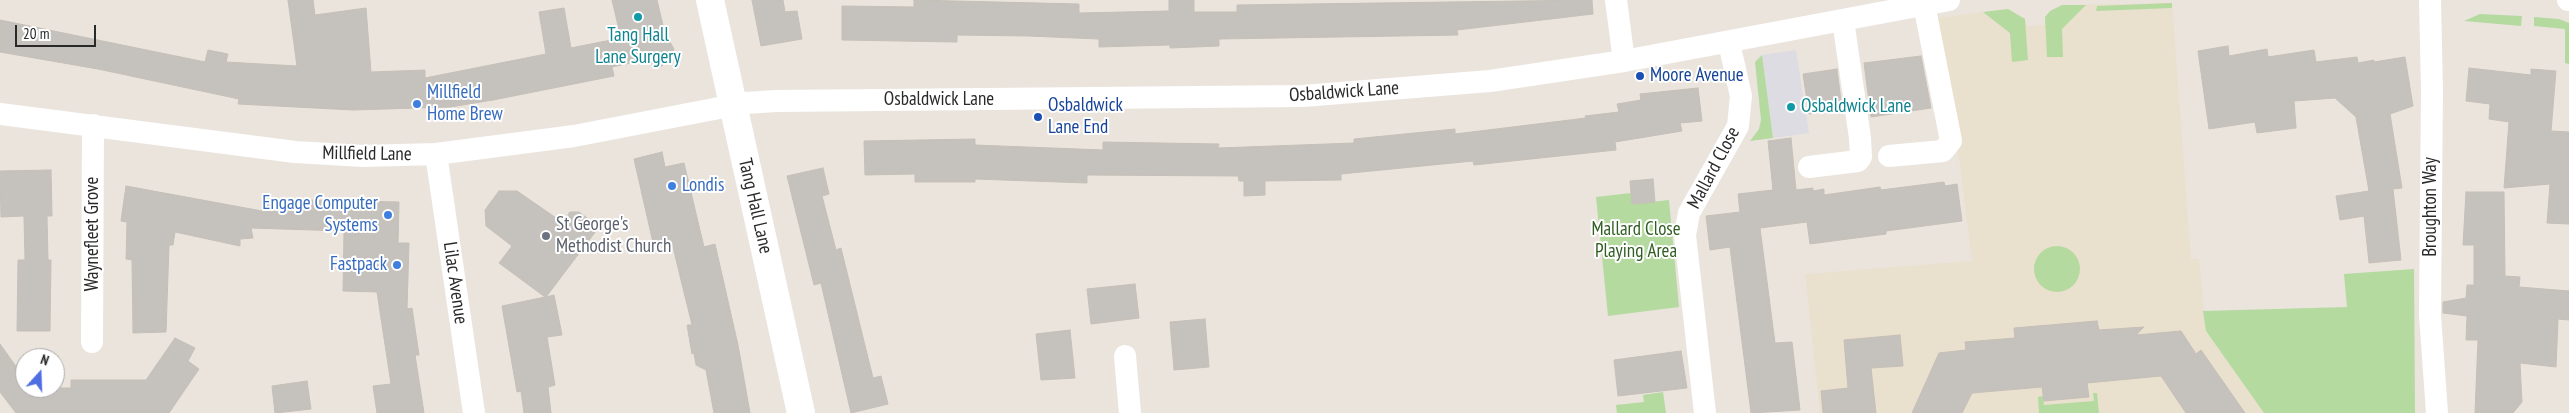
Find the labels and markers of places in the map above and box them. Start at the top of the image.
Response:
marker: Tang Hall Lane Surgery [632,11,644,23]
place label: Tang Hall Lane Surgery [595,25,681,69]
place label: Moore Avenue [1650,65,1744,87]
marker: Moore Avenue [1634,70,1646,82]
place label: Millfield Home Brew [427,82,503,126]
place label: Osbaldwick Lane End [1048,95,1123,139]
place label: Osbaldwick Lane [1801,96,1911,118]
marker: Millfield Home Brew [411,98,423,110]
marker: Osbaldwick Lane [1785,101,1797,113]
marker: Osbaldwick Lane End [1032,111,1044,123]
place label: Londis [682,175,724,197]
marker: Londis [666,180,678,192]
place label: Engage Computer Systems [262,193,378,237]
marker: Engage Computer Systems [382,209,394,221]
place label: St George's Methodist Church [556,214,671,258]
marker: St George's Methodist Church [540,230,552,242]
place label: Fastpack [330,254,387,276]
marker: Fastpack [391,259,403,271]

